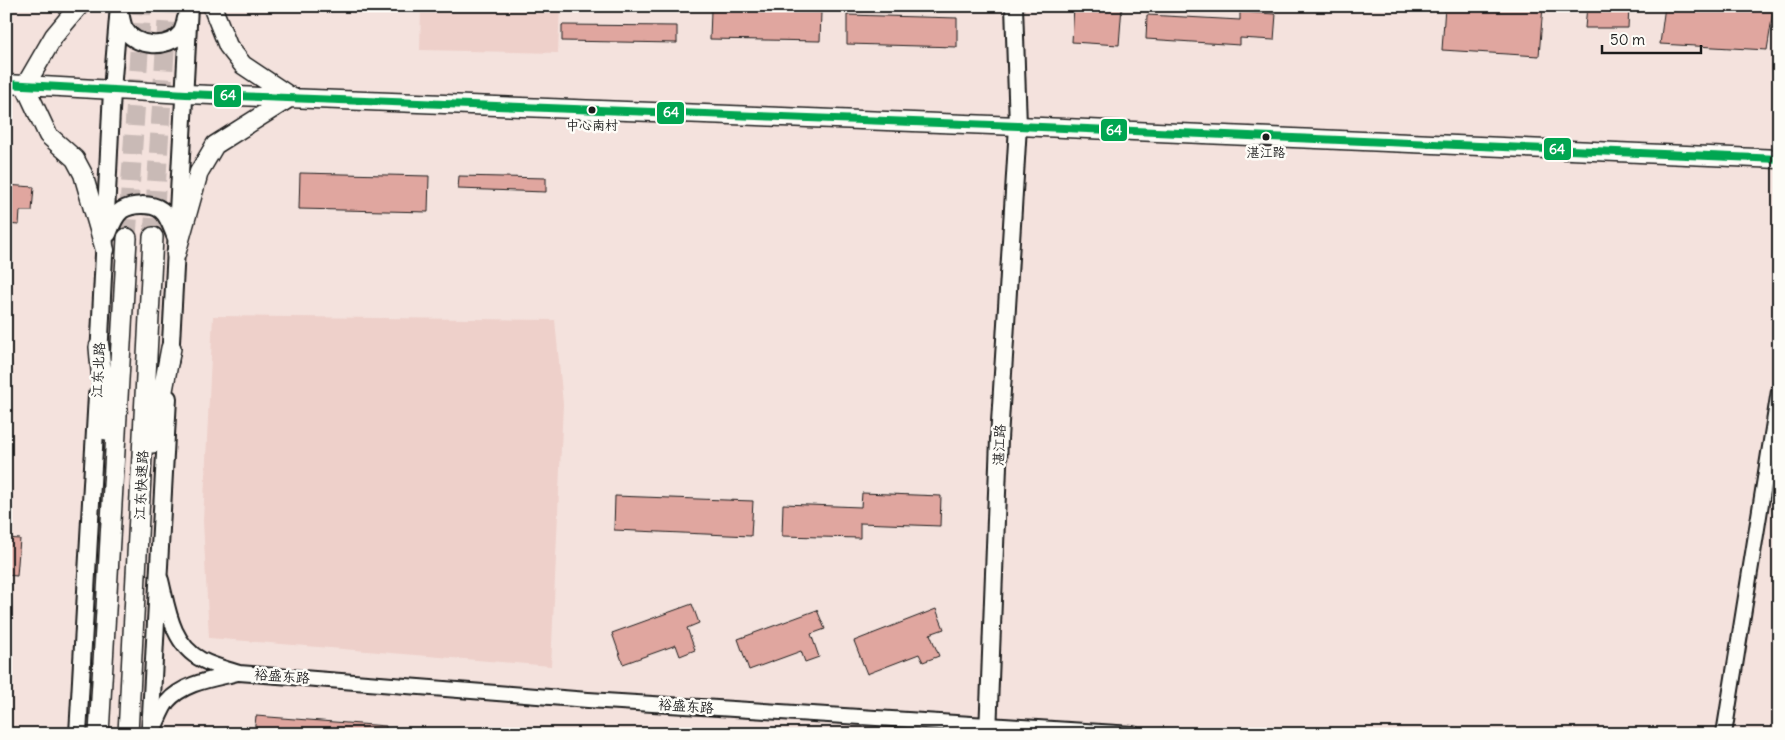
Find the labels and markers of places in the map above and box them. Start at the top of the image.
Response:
marker: 中心南村 [587,105,597,115]
place label: 中心南村 [566,117,618,134]
marker: 湛江路 [1261,132,1271,142]
place label: 湛江路 [1246,144,1286,161]

